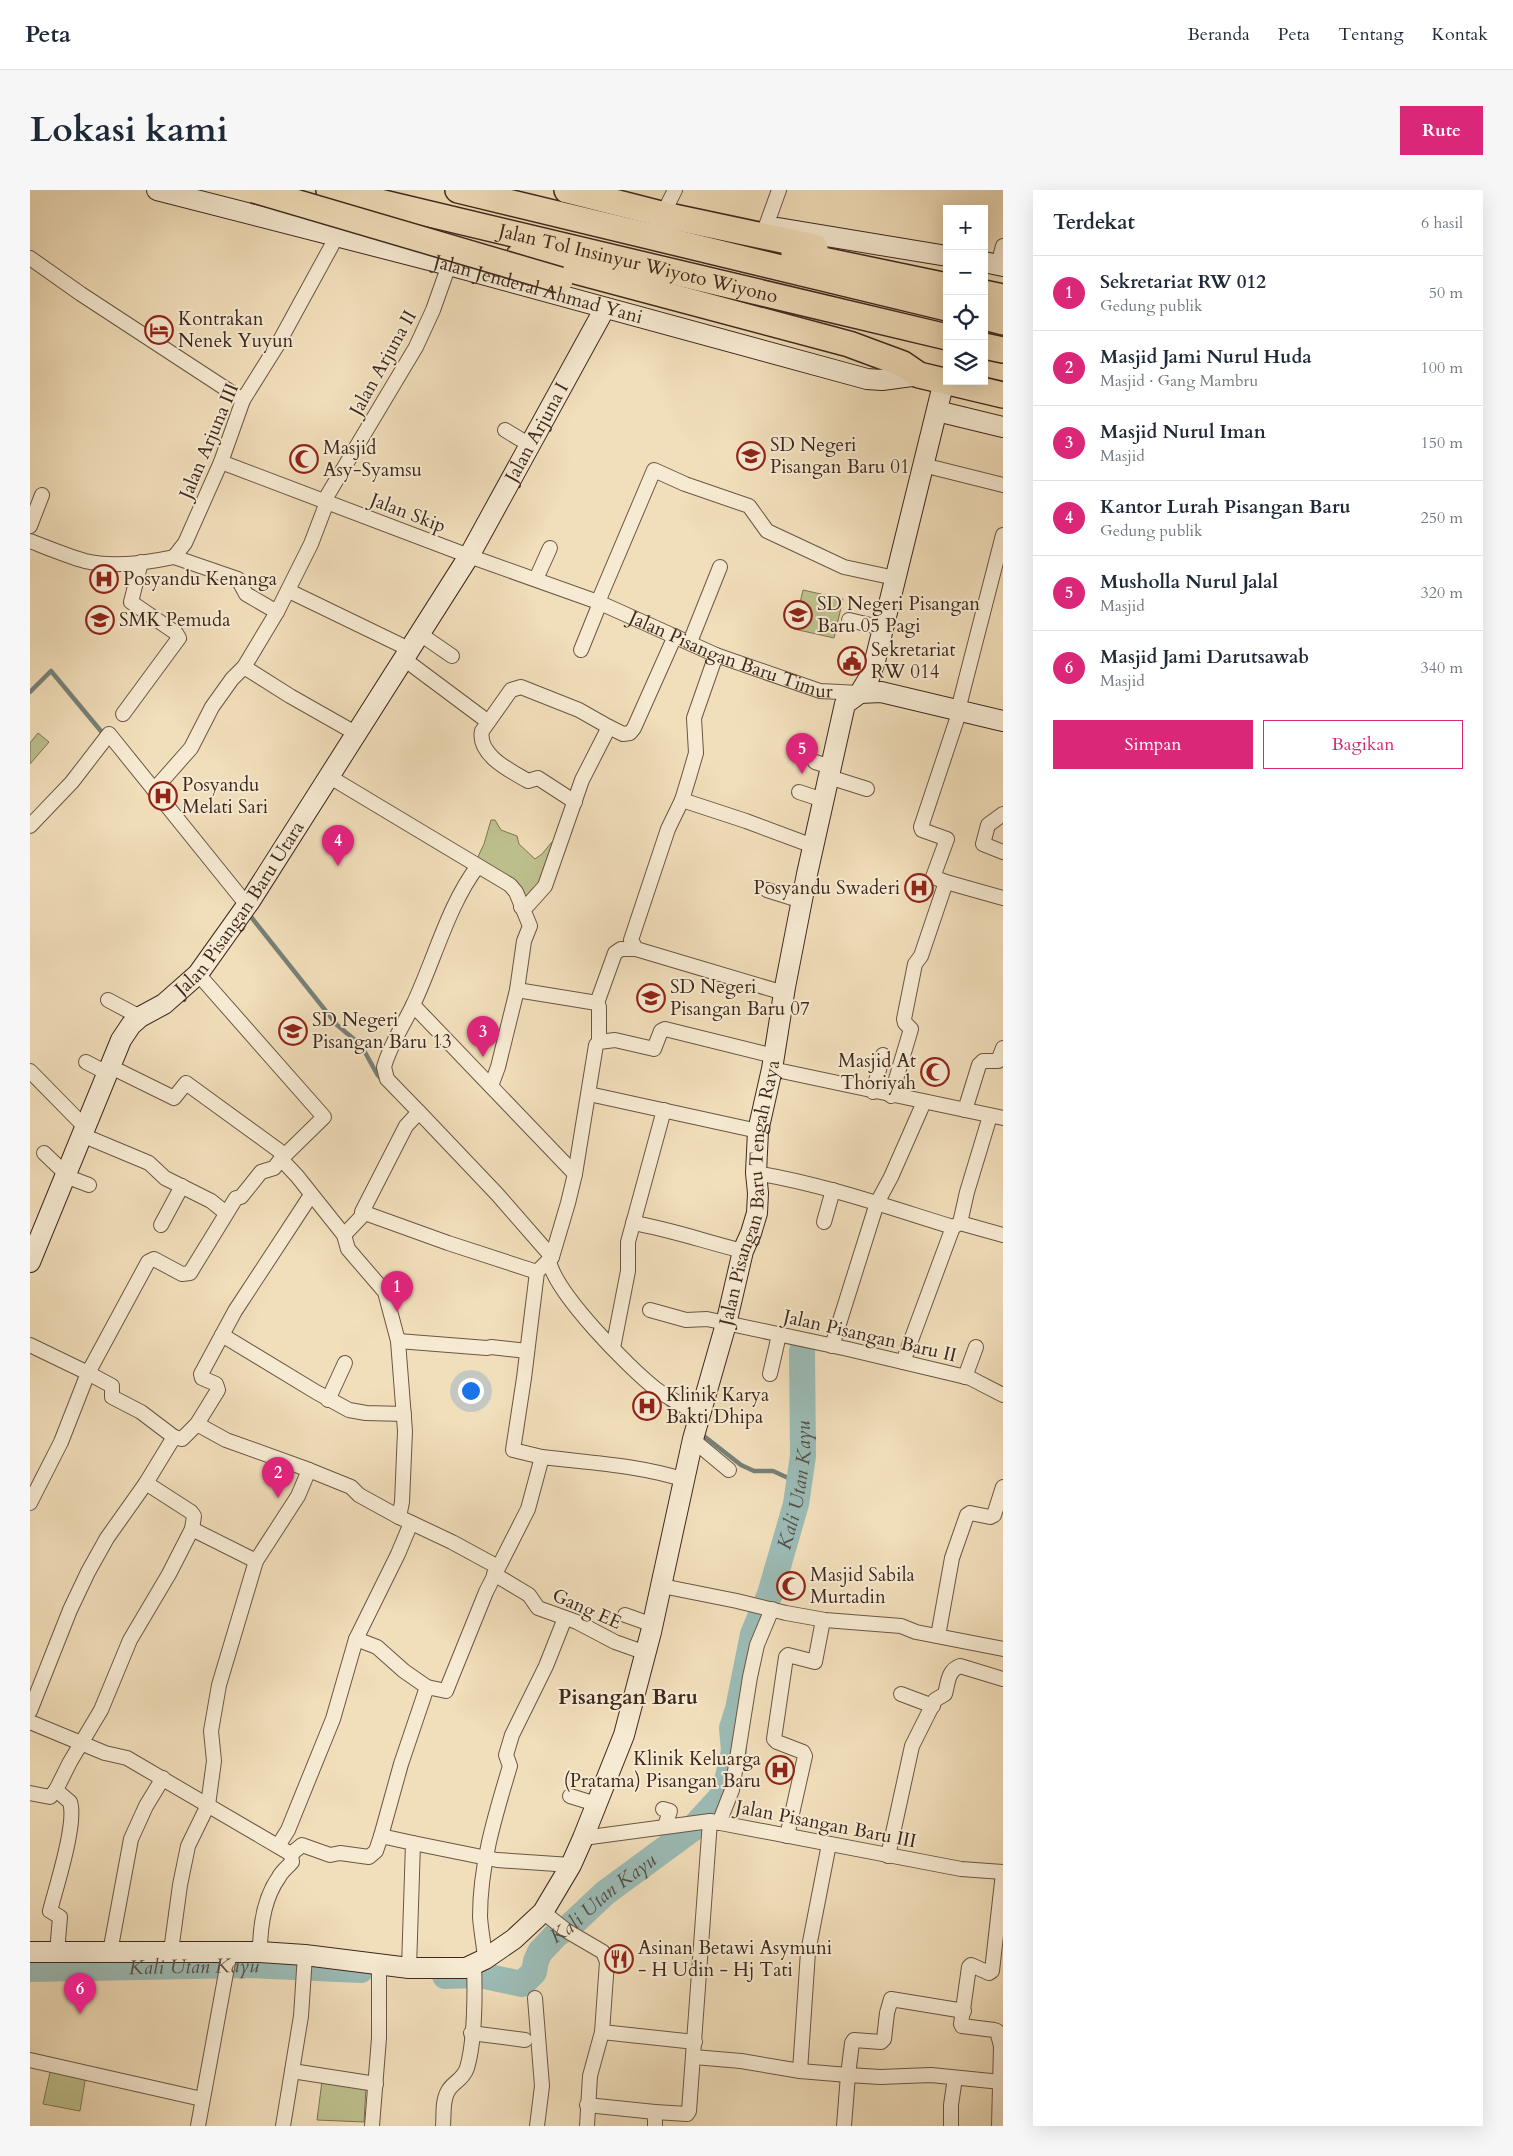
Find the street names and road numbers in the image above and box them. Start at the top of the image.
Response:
street label: Jalan Tol Insinyur Wiyoto Wiyono [493,217,781,309]
street label: Jalan Jenderal Ahmad Yani [428,248,646,330]
street label: Jalan Arjuna II [342,306,423,423]
street label: Jalan Arjuna I [497,378,575,490]
street label: Jalan Arjuna III [172,379,245,506]
street label: Jalan Skip [364,486,449,539]
street label: Jalan Pisangan Baru Timur [622,603,834,705]
street label: Jalan Pisangan Baru Utara [167,816,310,1004]
street label: Jalan Pisangan Baru Tengah Raya [712,1058,786,1331]
street label: Jalan Pisangan Baru II [778,1303,959,1369]
street label: Gang EE [548,1582,626,1636]
street label: Jalan Pisangan Baru III [731,1793,918,1854]

